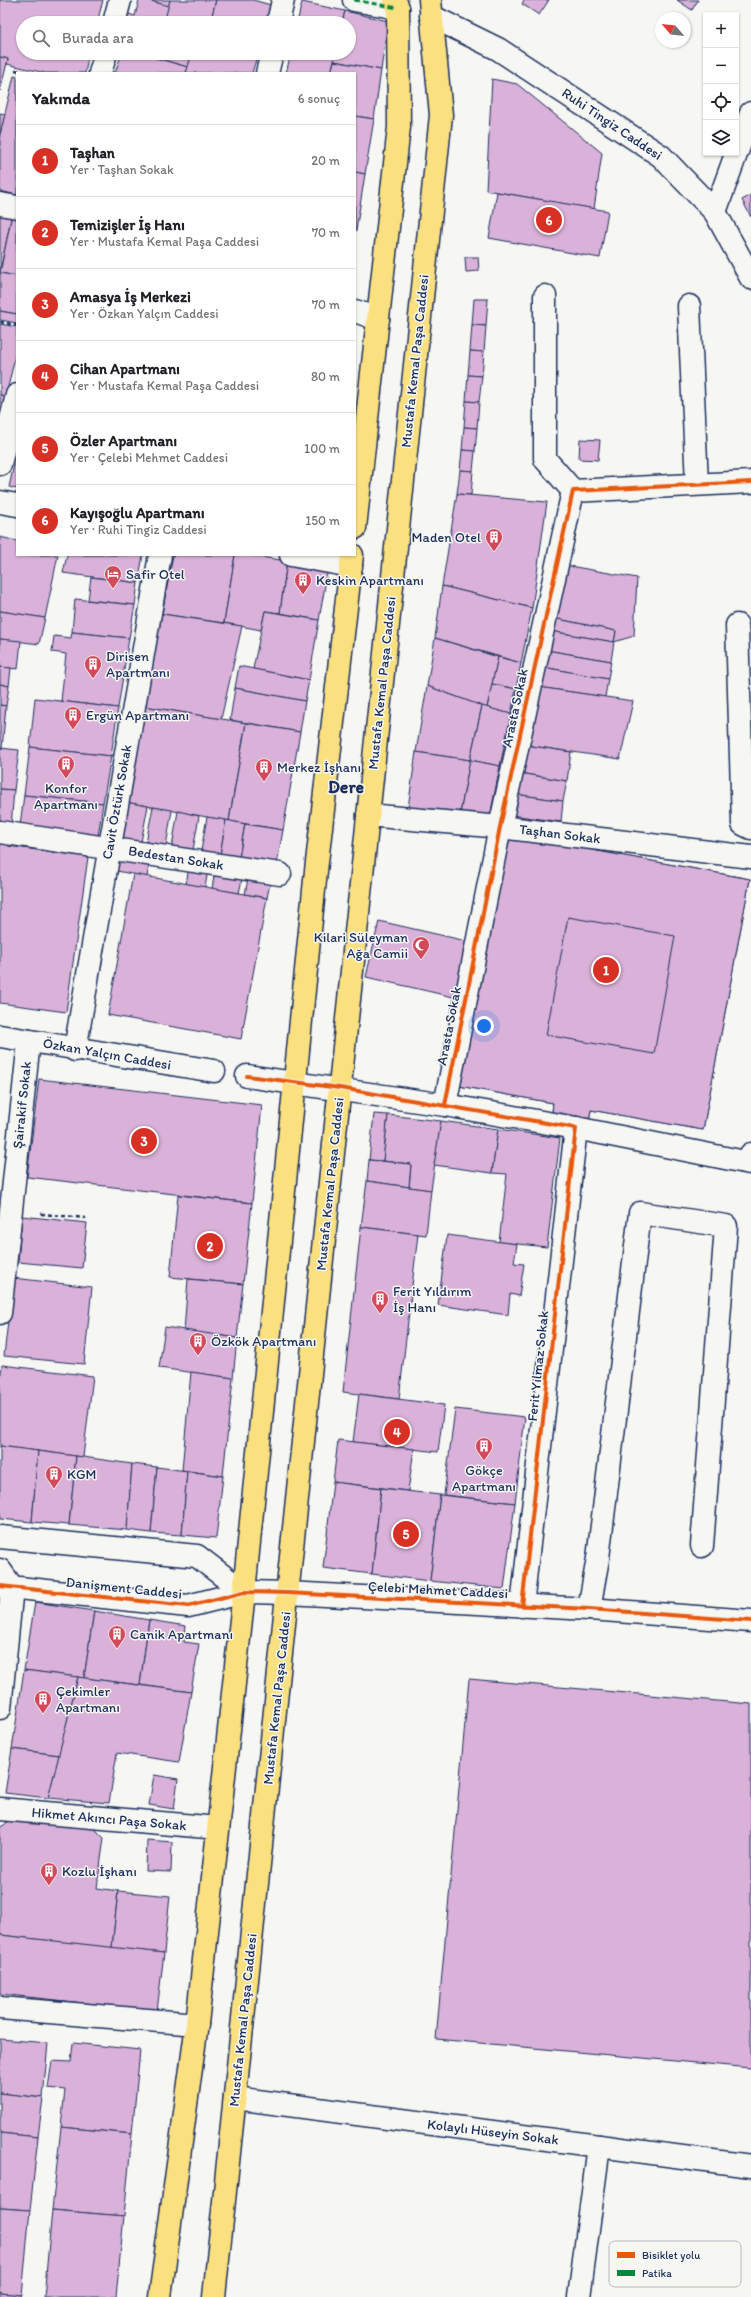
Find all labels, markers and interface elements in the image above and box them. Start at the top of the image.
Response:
north arrow [655,12,691,48]
map controls [703,12,739,156]
button: + [703,12,739,48]
search box [16,16,356,60]
icon: search [30,27,52,49]
text: Burada ara [62,29,134,47]
button: − [703,48,739,84]
street label: Ruhi Tingiz Caddesi [559,84,665,164]
button: locate [703,84,739,120]
text: Yakında [32,88,90,108]
text: 6 sonuç [298,91,340,106]
button: layers [703,120,739,156]
text: Taşhan [70,144,115,162]
text: 1 [42,153,48,168]
text: 20 m [311,153,340,168]
text: Yer · Taşhan Sokak [70,162,174,177]
pin: 6 [536,205,562,235]
text: Temizişler İş Hanı [70,216,185,234]
text: 2 [42,225,48,240]
text: 70 m [312,225,340,240]
text: Yer · Mustafa Kemal Paşa Caddesi [70,234,259,249]
street label: Mustafa Kemal Paşa Caddesi [397,274,433,448]
text: Amasya İş Merkezi [70,288,191,306]
text: 3 [41,297,49,312]
text: 70 m [312,297,340,312]
text: Yer · Özkan Yalçın Caddesi [70,306,218,321]
text: Cihan Apartmanı [70,360,180,378]
text: 4 [41,369,49,384]
text: 80 m [311,369,340,384]
text: Yer · Mustafa Kemal Paşa Caddesi [70,378,259,393]
text: Özler Apartmanı [70,432,177,450]
text: 5 [42,441,48,456]
text: 100 m [304,441,340,456]
text: Yer · Çelebi Mehmet Caddesi [70,450,228,465]
text: Kayışoğlu Apartmanı [70,504,205,522]
text: 6 [42,513,48,528]
text: 150 m [305,513,340,528]
text: Yer · Ruhi Tingiz Caddesi [70,522,207,537]
building icon: Maden Otel [484,527,504,552]
place label: Maden Otel [412,529,481,546]
hotel icon: Safir Otel [103,564,123,589]
place label: Safir Otel [126,566,185,583]
building icon: Keskin Apartmanı [293,570,313,595]
place label: Keskin Apartmanı [316,572,424,589]
street label: Mustafa Kemal Paşa Caddesi [364,596,400,770]
place label: Dirisen Apartmanı [106,648,170,681]
building icon: Dirisen Apartmanı [83,654,103,679]
street label: Arasta Sokak [498,667,532,749]
building icon: Ergün Apartmanı [63,705,83,730]
place label: Ergün Apartmanı [86,707,189,724]
street label: Cavit Öztürk Sokak [99,743,135,861]
building icon: Konfor Apartmanı [56,754,76,779]
building icon: Merkez İşhanı [254,757,274,782]
place label: Merkez İşhanı [277,759,361,776]
district label: Dere [328,776,365,798]
place label: Konfor Apartmanı [34,780,98,813]
street label: Taşhan Sokak [518,821,602,848]
street label: Bedestan Sokak [127,842,226,874]
place label: Kilari Süleyman Ağa Camii [314,929,408,962]
mosque icon: Kilari Süleyman Ağa Camii [411,935,431,960]
pin: 1 [593,955,619,985]
street label: Arasta Sokak [433,985,465,1067]
your location [474,1016,494,1036]
street label: Özkan Yalçın Caddesi [41,1034,173,1074]
street label: Şairakif Sokak [9,1061,35,1149]
street label: Mustafa Kemal Paşa Caddesi [312,1097,348,1271]
pin: 3 [131,1126,157,1156]
pin: 2 [197,1231,223,1261]
place label: Ferit Yıldırım İş Hanı [393,1283,472,1316]
building icon: Ferit Yıldırım İş Hanı [370,1289,390,1314]
street label: Ferit Yılmaz Sokak [524,1310,552,1422]
building icon: Özkök Apartmanı [188,1331,208,1356]
place label: Özkök Apartmanı [211,1333,316,1350]
pin: 4 [384,1417,410,1447]
building icon: Gökçe Apartmanı [474,1436,494,1461]
place label: Gökçe Apartmanı [452,1462,516,1495]
building icon: KGM [44,1464,64,1489]
place label: KGM [67,1466,97,1483]
pin: 5 [393,1519,419,1549]
street label: Danişment Caddesi [65,1573,183,1603]
street label: Çelebi Mehmet Caddesi [368,1578,508,1602]
street label: Mustafa Kemal Paşa Caddesi [259,1611,295,1785]
building icon: Canik Apartmanı [107,1624,127,1649]
place label: Canik Apartmanı [130,1626,233,1643]
place label: Çekimler Apartmanı [56,1683,120,1716]
building icon: Çekimler Apartmanı [33,1689,53,1714]
street label: Hikmet Akıncı Paşa Sokak [31,1804,187,1834]
building icon: Kozlu İşhanı [39,1861,59,1886]
place label: Kozlu İşhanı [62,1863,137,1880]
street label: Mustafa Kemal Paşa Caddesi [225,1933,261,2107]
street label: Kolaylı Hüseyin Sokak [426,2115,560,2149]
legend [609,2241,741,2287]
text: Bisiklet yolu [642,2249,700,2262]
text: Patika [642,2267,672,2280]

